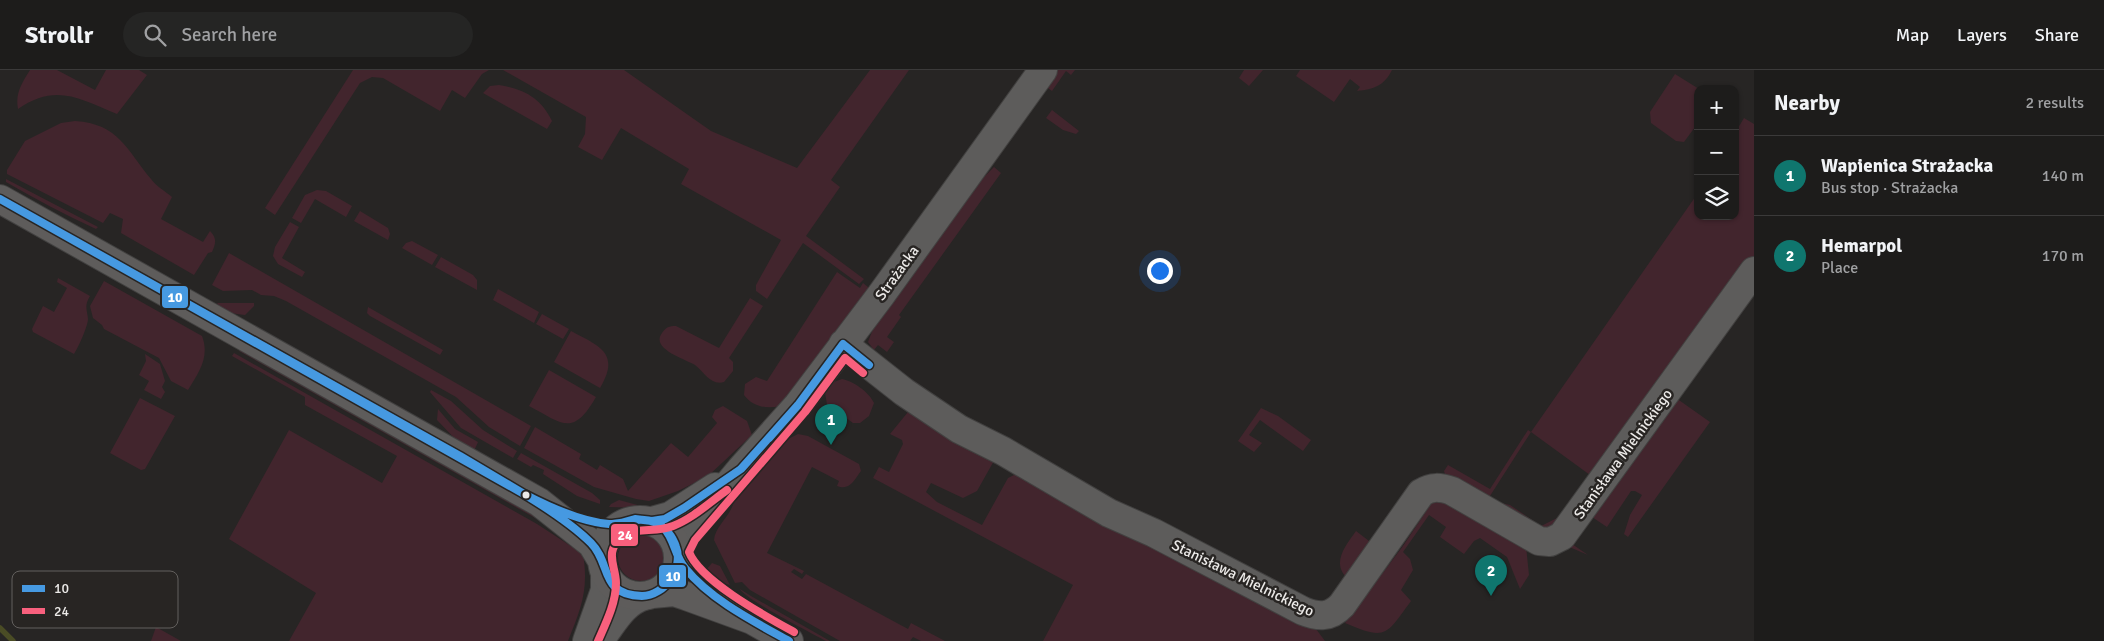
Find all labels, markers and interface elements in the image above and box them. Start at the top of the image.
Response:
search box [123,12,473,57]
text: Strollr [25,20,93,50]
icon: search [141,21,169,49]
text: Search here [181,23,277,47]
text: Map [1896,24,1929,46]
text: Layers [1957,24,2007,46]
text: Share [2035,24,2079,46]
map controls [1694,85,1739,220]
button: + [1694,85,1739,130]
text: Nearby [1774,90,1840,116]
text: 2 results [2025,93,2084,113]
button: − [1694,130,1739,175]
text: Wapienica Strażacka [1821,154,1993,178]
text: 1 [1786,166,1794,186]
text: 140 m [2042,166,2084,186]
button: layers [1694,175,1739,220]
text: Bus stop · Strażacka [1821,178,1958,198]
text: Hemarpol [1821,234,1902,258]
street label: Strażacka [871,242,923,304]
text: 2 [1786,246,1794,266]
text: 170 m [2042,246,2084,266]
your location [1147,258,1173,284]
text: Place [1821,258,1858,278]
line badge: 10 [161,285,189,309]
text: 10 [167,289,183,306]
street label: Stanisława Mielnickiego [1570,385,1676,522]
pin: 1 [815,404,847,445]
unlabelled marker [521,490,531,500]
line badge: 24 [610,523,639,547]
text: 24 [617,527,633,544]
street label: Stanisława Mielnickiego [1169,536,1317,620]
pin: 2 [1475,555,1507,596]
line badge: 10 [658,564,687,588]
text: 10 [665,568,681,585]
legend [12,571,178,628]
text: 10 [54,580,69,597]
text: 24 [54,603,70,620]

